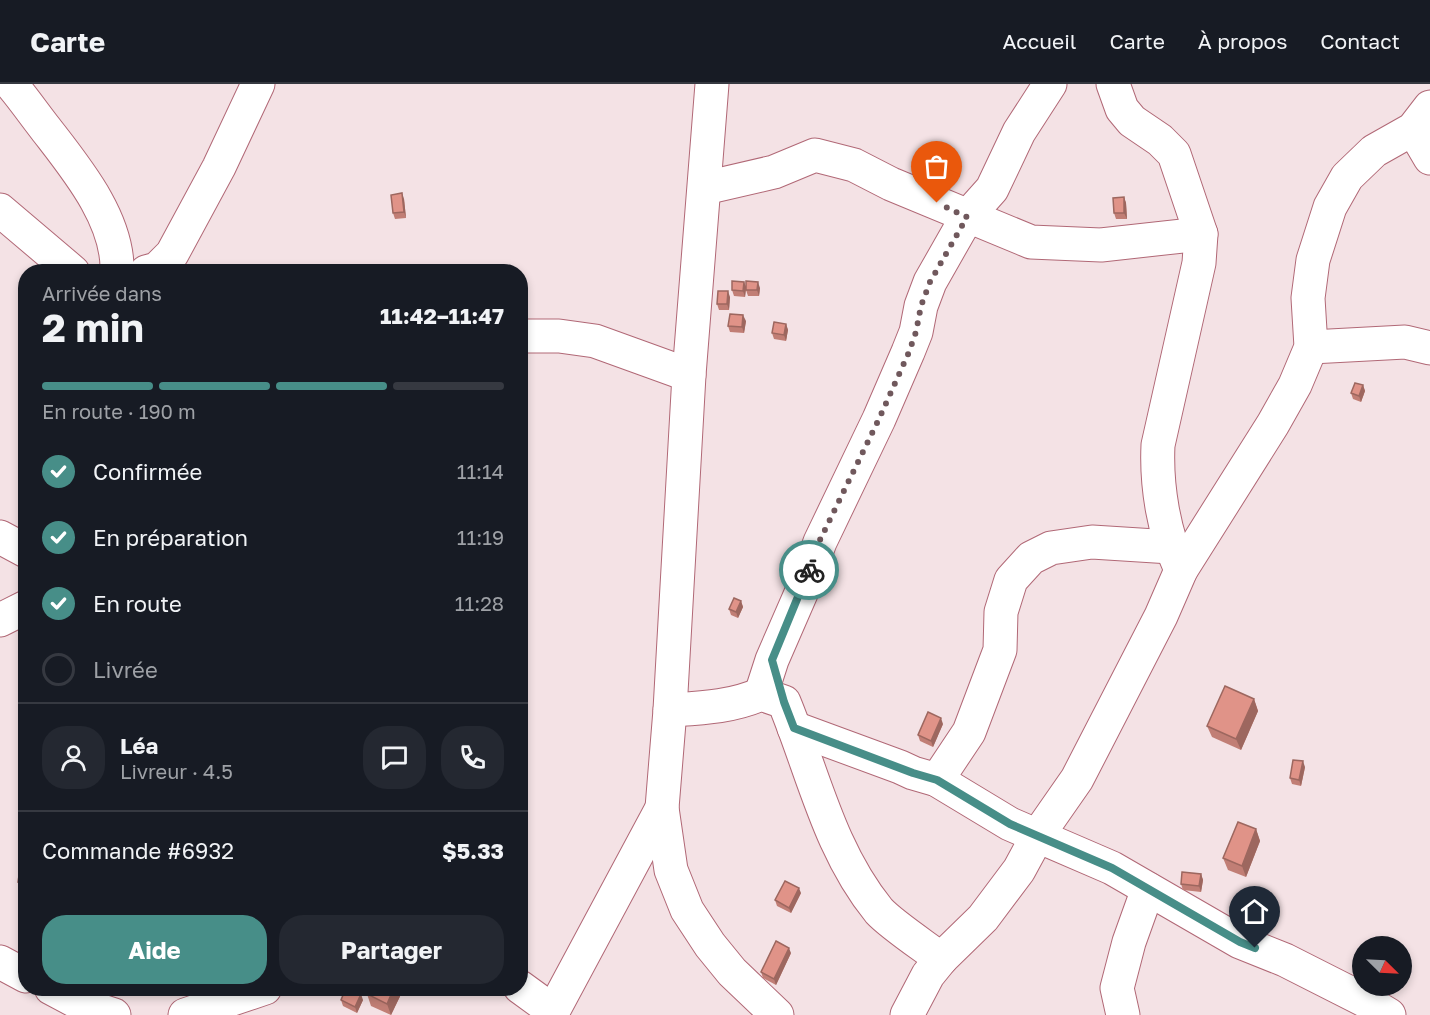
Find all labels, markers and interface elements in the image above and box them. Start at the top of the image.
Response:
text: Carte [30,25,105,58]
text: Accueil [1003,28,1076,54]
text: Carte [1109,28,1165,54]
text: À propos [1198,28,1287,54]
text: Contact [1320,28,1400,54]
pin [911,141,962,203]
icon: bag [920,150,953,183]
text: Arrivée dans [42,281,162,305]
text: 11:42–11:47 [380,302,504,329]
text: 2 min [42,304,144,351]
text: En route · 190 m [42,399,196,423]
icon: check [42,455,75,488]
text: Confirmée [93,458,202,485]
text: 11:14 [457,459,504,483]
icon: check [42,521,75,554]
text: En préparation [93,524,248,551]
text: 11:19 [457,525,504,549]
courier [779,540,839,600]
icon: bike [793,554,826,587]
icon: check [42,587,75,620]
text: En route [93,590,182,617]
text: 11:28 [455,591,504,615]
text: Livrée [93,656,158,683]
button: person [42,726,105,789]
button: chat [363,726,426,789]
button: phone [441,726,504,789]
text: Léa [120,732,158,759]
text: Livreur · 4.5 [120,759,233,783]
text: Commande #6932 [42,837,234,864]
text: $5.33 [442,837,504,864]
pin [1229,886,1280,948]
icon: home [1238,895,1271,928]
button: Aide [42,915,267,984]
button: Partager [279,915,504,984]
north arrow [1352,936,1412,996]
map controls [1352,936,1412,996]

